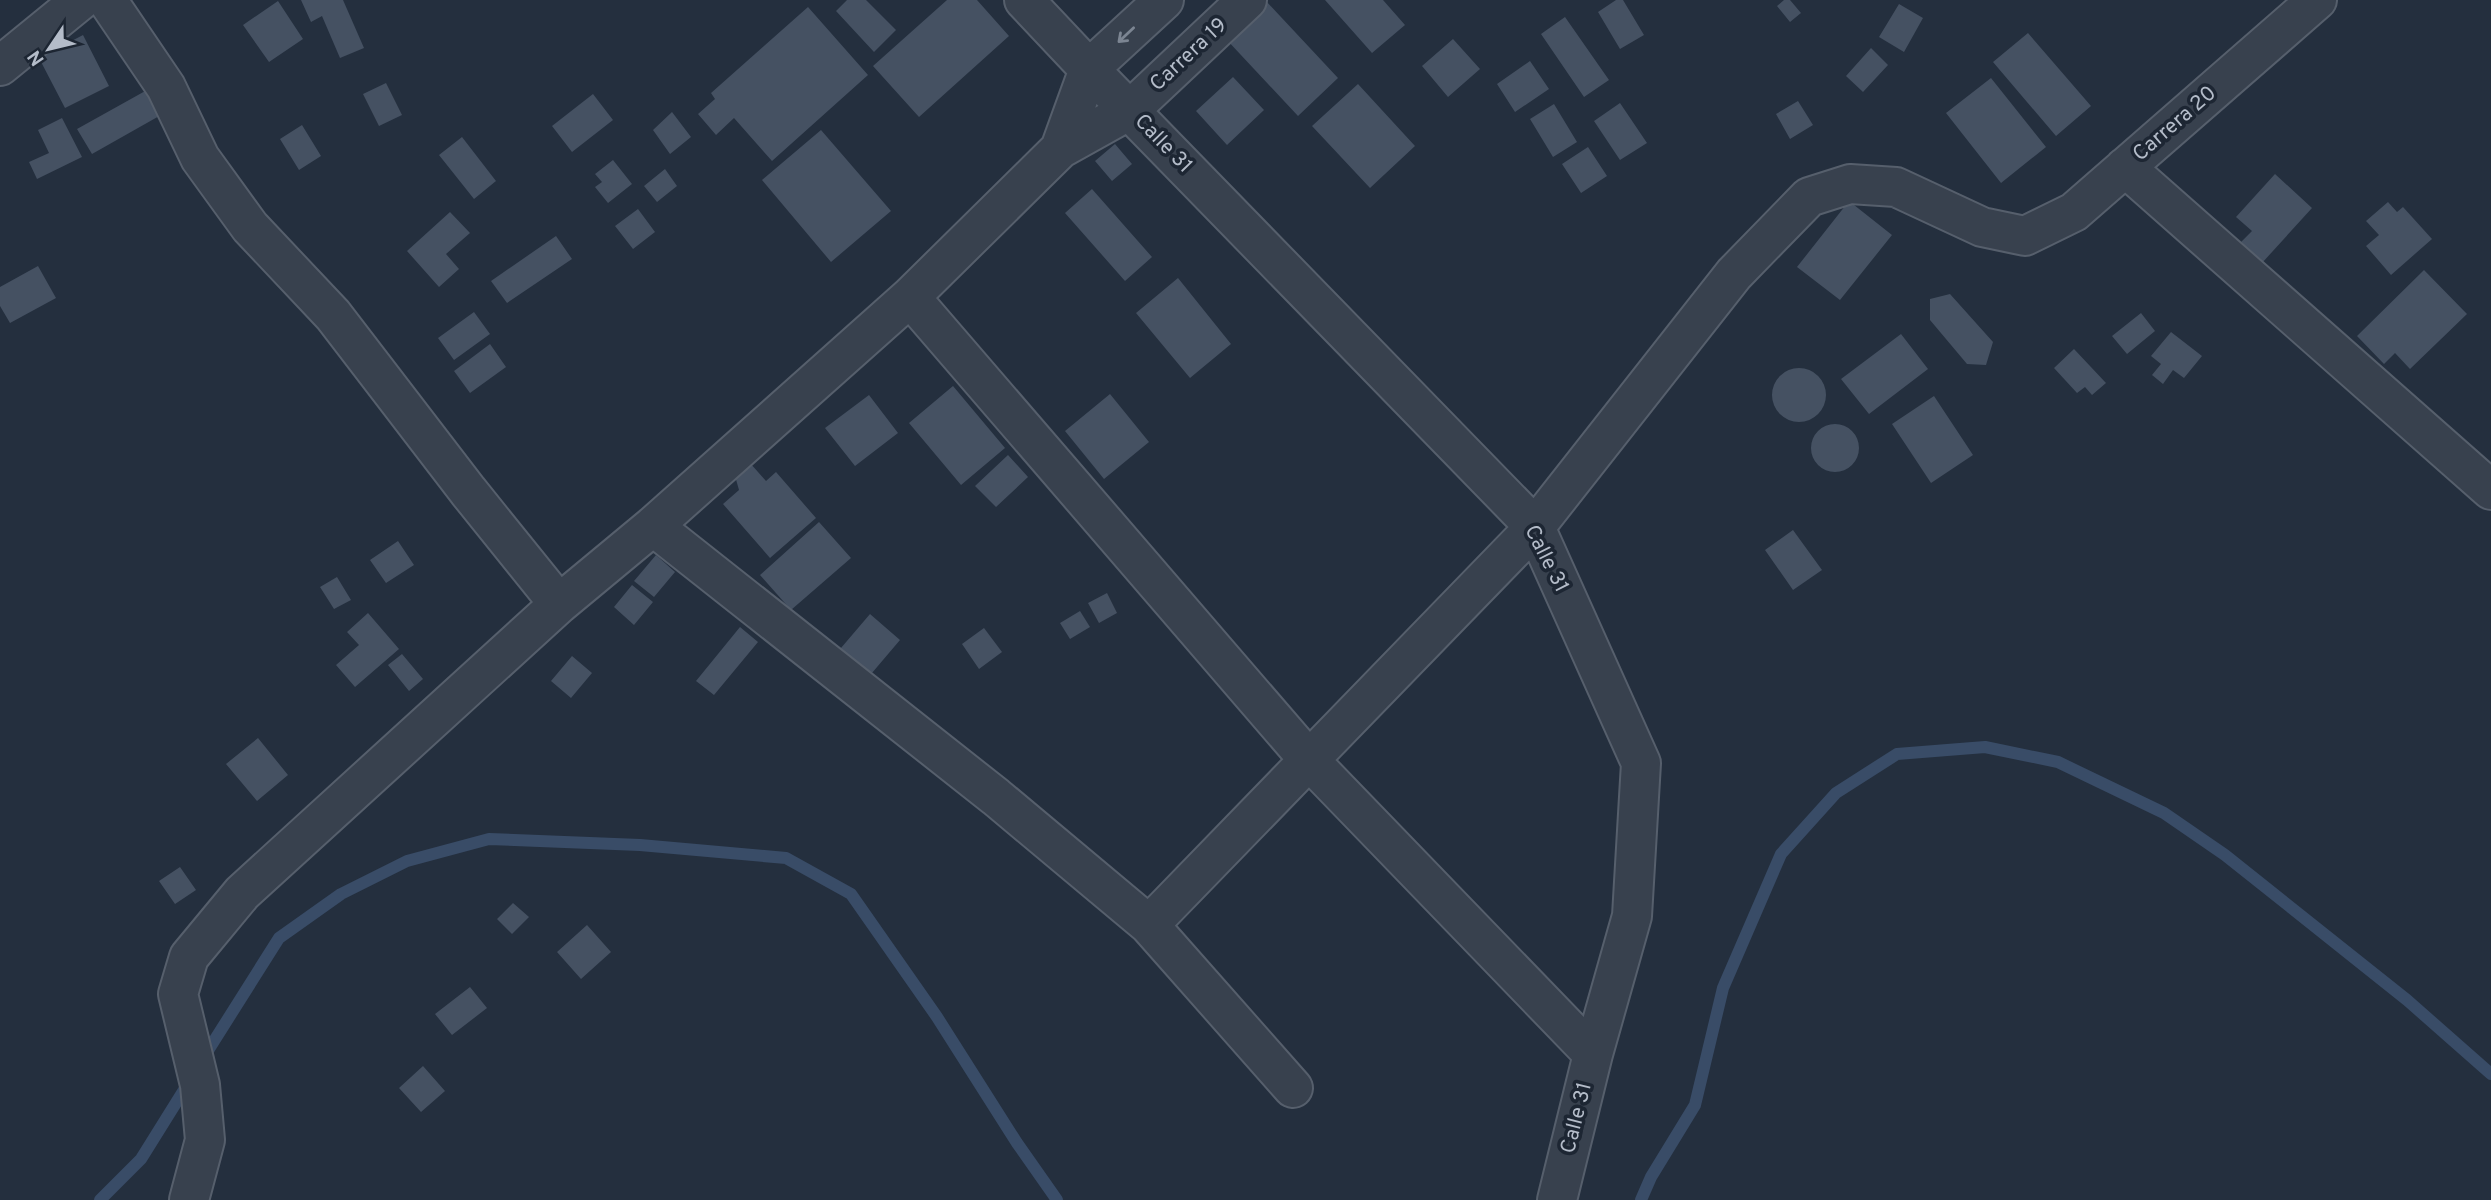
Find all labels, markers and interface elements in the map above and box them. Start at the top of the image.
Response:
street label: Carrera 19 [1145,12,1233,98]
north arrow [14,14,84,84]
one-way arrow [1118,26,1135,43]
text: N [23,45,50,70]
street label: Carrera 20 [2128,80,2222,168]
street label: Calle 31 [1128,109,1198,179]
street label: Calle 31 [1518,521,1574,597]
street label: Calle 31 [1555,1080,1599,1156]

